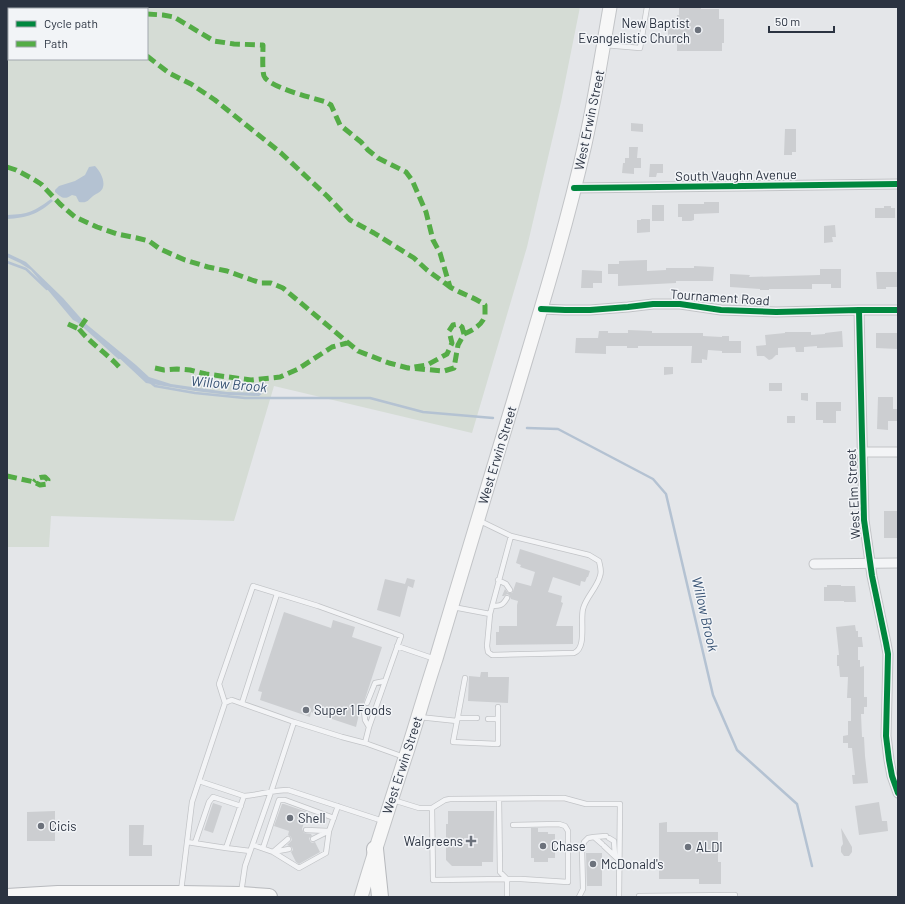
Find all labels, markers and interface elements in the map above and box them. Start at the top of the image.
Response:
legend [8,8,148,60]
scale bar [769,8,834,34]
text: 50 m [775,14,800,28]
place label: New Baptist Evangelistic Church [578,15,690,46]
text: Cycle path [44,16,98,30]
marker: New Baptist Evangelistic Church [693,25,703,35]
text: Path [44,36,68,50]
street label: West Erwin Street [571,68,607,172]
street label: South Vaughn Avenue [675,166,797,184]
street label: Tournament Road [670,286,770,308]
water label: Willow Brook [190,372,268,395]
street label: West Erwin Street [474,404,520,506]
street label: West Elm Street [843,448,863,540]
water label: Willow Brook [689,575,722,653]
place label: Super 1 Foods [314,702,391,718]
marker: Super 1 Foods [301,705,311,715]
street label: West Erwin Street [379,714,425,816]
place label: Shell [298,810,325,826]
marker: Shell [285,813,295,823]
place label: Cicis [49,818,77,834]
marker: Cicis [36,821,46,831]
place label: Walgreens [404,833,463,849]
marker: Walgreens [466,836,476,846]
place label: Chase [551,838,586,854]
place label: ALDI [696,839,723,855]
marker: Chase [538,841,548,851]
marker: ALDI [683,842,693,852]
place label: McDonald's [601,856,664,872]
marker: McDonald's [588,859,598,869]

